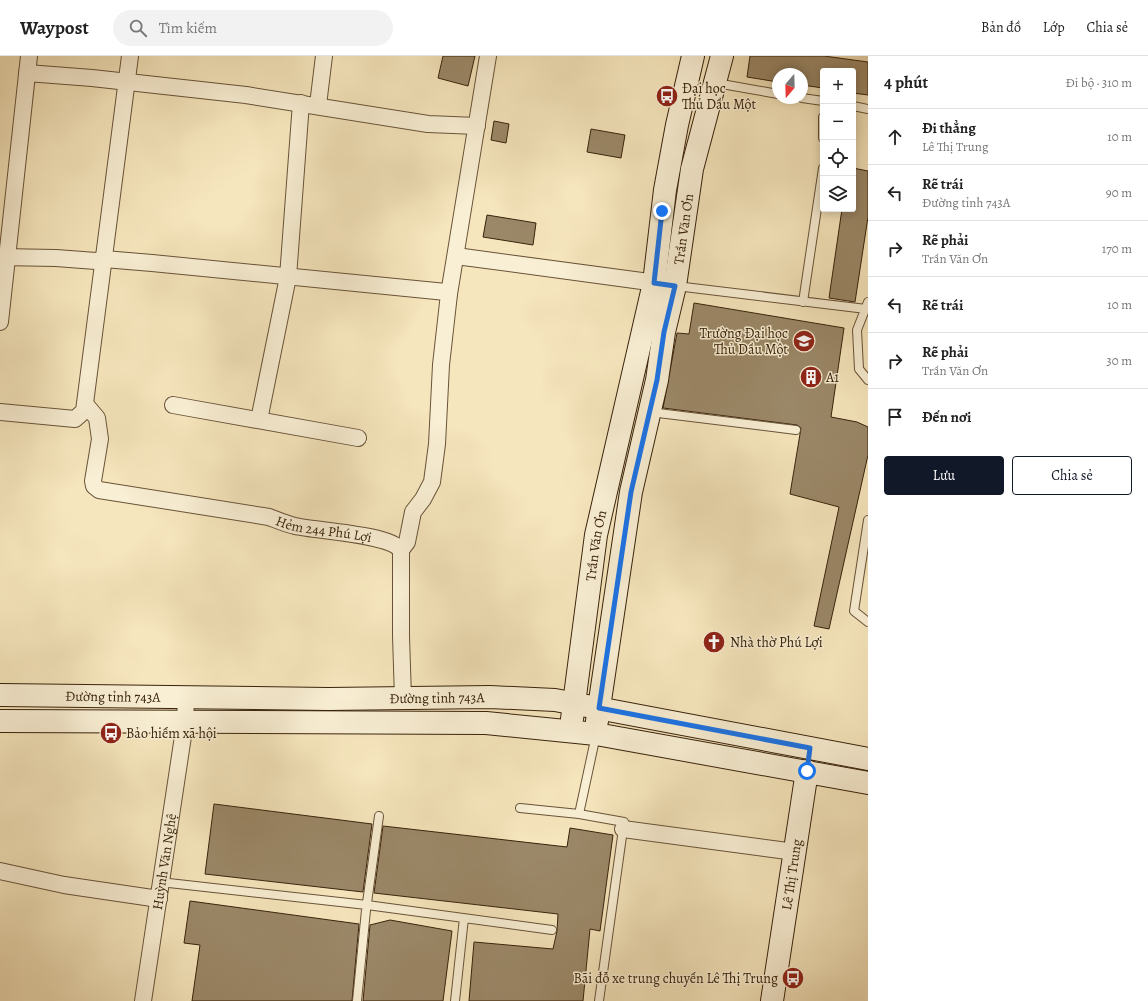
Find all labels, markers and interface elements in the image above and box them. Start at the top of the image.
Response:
search box [113,10,393,46]
text: Waypost [20,15,89,41]
icon: search [127,17,149,39]
text: Tìm kiếm [159,18,217,38]
text: Bản đồ [981,18,1021,37]
text: Lớp [1043,18,1065,37]
text: Chia sẻ [1087,18,1128,37]
north arrow [772,68,808,104]
map controls [820,68,856,212]
button: + [820,68,856,104]
text: 4 phút [884,71,928,94]
text: Đi bộ · 310 m [1066,74,1132,91]
place label: Đại học Thủ Dầu Một [682,79,756,114]
bus stop icon: Đại học Thủ Dầu Một [654,83,680,109]
button: − [820,104,856,140]
text: Đi thẳng [922,118,976,138]
icon: ahead [884,126,906,148]
text: 10 m [1107,128,1132,145]
text: Lê Thị Trung [922,138,988,155]
button: locate [820,140,856,176]
text: Rẽ trái [922,174,963,194]
button: layers [820,176,856,212]
icon: left [884,182,906,204]
text: 90 m [1106,184,1132,201]
street label: Trần Văn Ơn [669,192,698,266]
text: Đường tỉnh 743A [922,194,1010,211]
route end [653,202,671,220]
text: Rẽ phải [922,230,968,250]
icon: right [884,238,906,260]
text: 170 m [1102,240,1132,257]
text: Trần Văn Ơn [922,250,988,267]
icon: left [884,294,906,316]
text: Rẽ trái [922,295,963,315]
text: 10 m [1107,296,1132,313]
place label: Trường Đại học Thủ Dầu Một [699,324,788,359]
school or university icon: Trường Đại học Thủ Dầu Một [791,328,817,354]
text: Rẽ phải [922,342,968,362]
icon: right [884,350,906,372]
text: 30 m [1106,352,1132,369]
text: Trần Văn Ơn [922,362,988,379]
building icon: A1 [798,364,824,390]
place label: A1 [825,368,839,387]
icon: arrive [884,406,906,428]
text: Đến nơi [922,407,971,427]
button: Lưu [884,456,1004,495]
button: Chia sẻ [1012,456,1132,495]
street label: Trần Văn Ơn [581,508,611,582]
street label: Hẻm 244 Phú Lợi [273,512,374,547]
church icon: Nhà thờ Phú Lợi [701,629,727,655]
place label: Nhà thờ Phú Lợi [730,633,823,652]
street label: Đường tỉnh 743A [65,687,162,707]
street label: Đường tỉnh 743A [389,688,486,708]
bus stop icon: Bảo hiểm xã hội [98,720,124,746]
place label: Bảo hiểm xã hội [126,724,217,743]
route start [798,762,816,780]
street label: Huỳnh Văn Nghệ [148,812,181,911]
street label: Lê Thị Trung [777,838,807,911]
bus stop icon: Bãi đỗ xe trung chuyển Lê Thị Trung [780,965,806,991]
place label: Bãi đỗ xe trung chuyển Lê Thị Trung [573,969,778,988]

